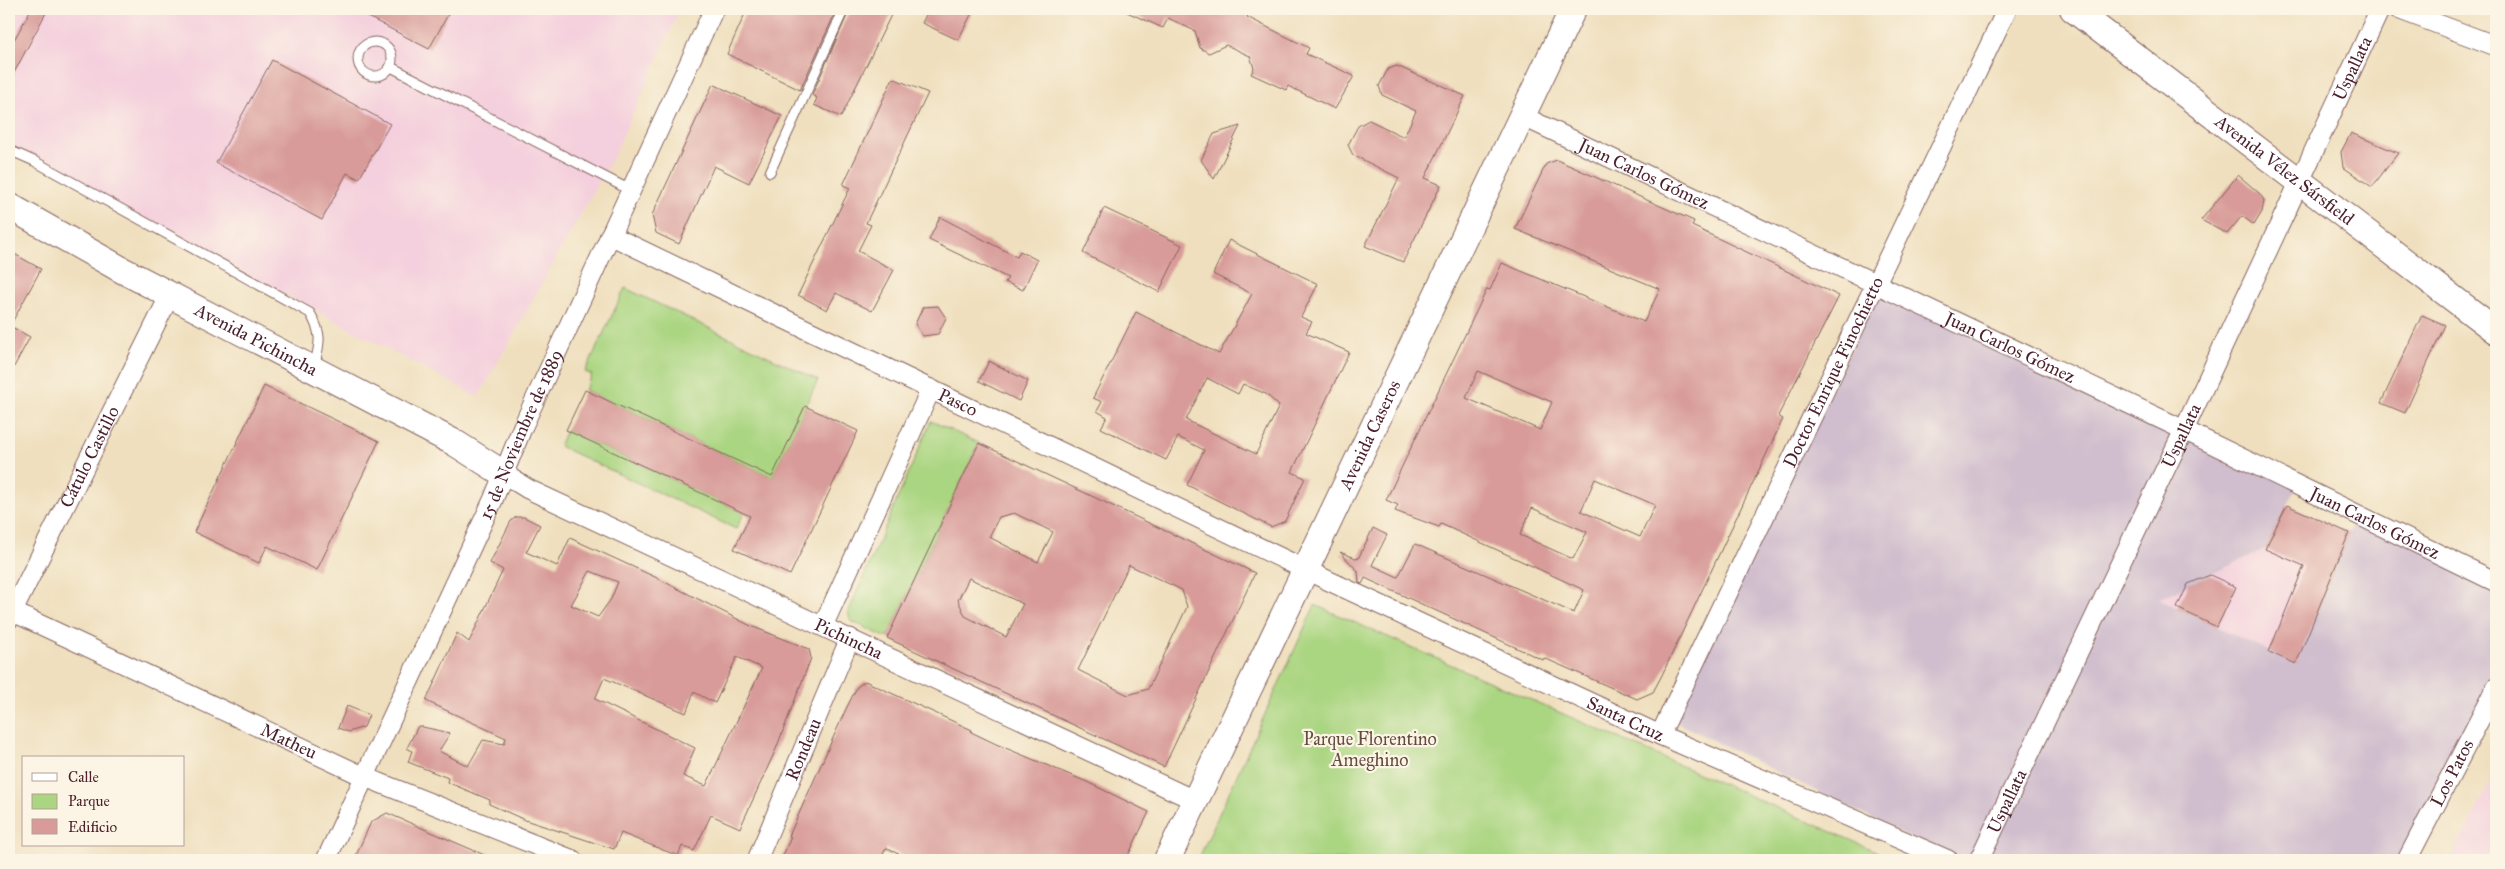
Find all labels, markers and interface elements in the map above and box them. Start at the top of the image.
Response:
street label: Uspallata [2328,33,2377,104]
street label: Avenida Vélez Sársfield [2210,110,2359,230]
street label: Juan Carlos Gómez [1573,133,1713,214]
street label: Doctor Enrique Finochietto [1778,273,1888,471]
street label: Avenida Pichincha [190,298,322,381]
street label: Juan Carlos Gómez [1939,306,2079,388]
street label: 15 de Noviembre de 1889 [474,346,567,523]
street label: Avenida Caseros [1334,376,1405,494]
street label: Pasco [935,384,981,421]
street label: Uspallata [2157,400,2206,471]
street label: Cátulo Castillo [55,403,124,511]
street label: Juan Carlos Gómez [2304,481,2444,564]
street label: Pichincha [811,613,886,664]
street label: Santa Cruz [1583,692,1668,746]
street label: Rondeau [781,715,826,784]
street label: Matheu [257,719,321,764]
park label: Parque Florentino Ameghino [1303,728,1437,772]
street label: Los Patos [2426,736,2479,810]
legend [22,756,185,846]
street label: Uspallata [1982,765,2032,837]
text: Calle [68,768,99,786]
text: Parque [68,792,110,811]
text: Edificio [68,818,117,836]

